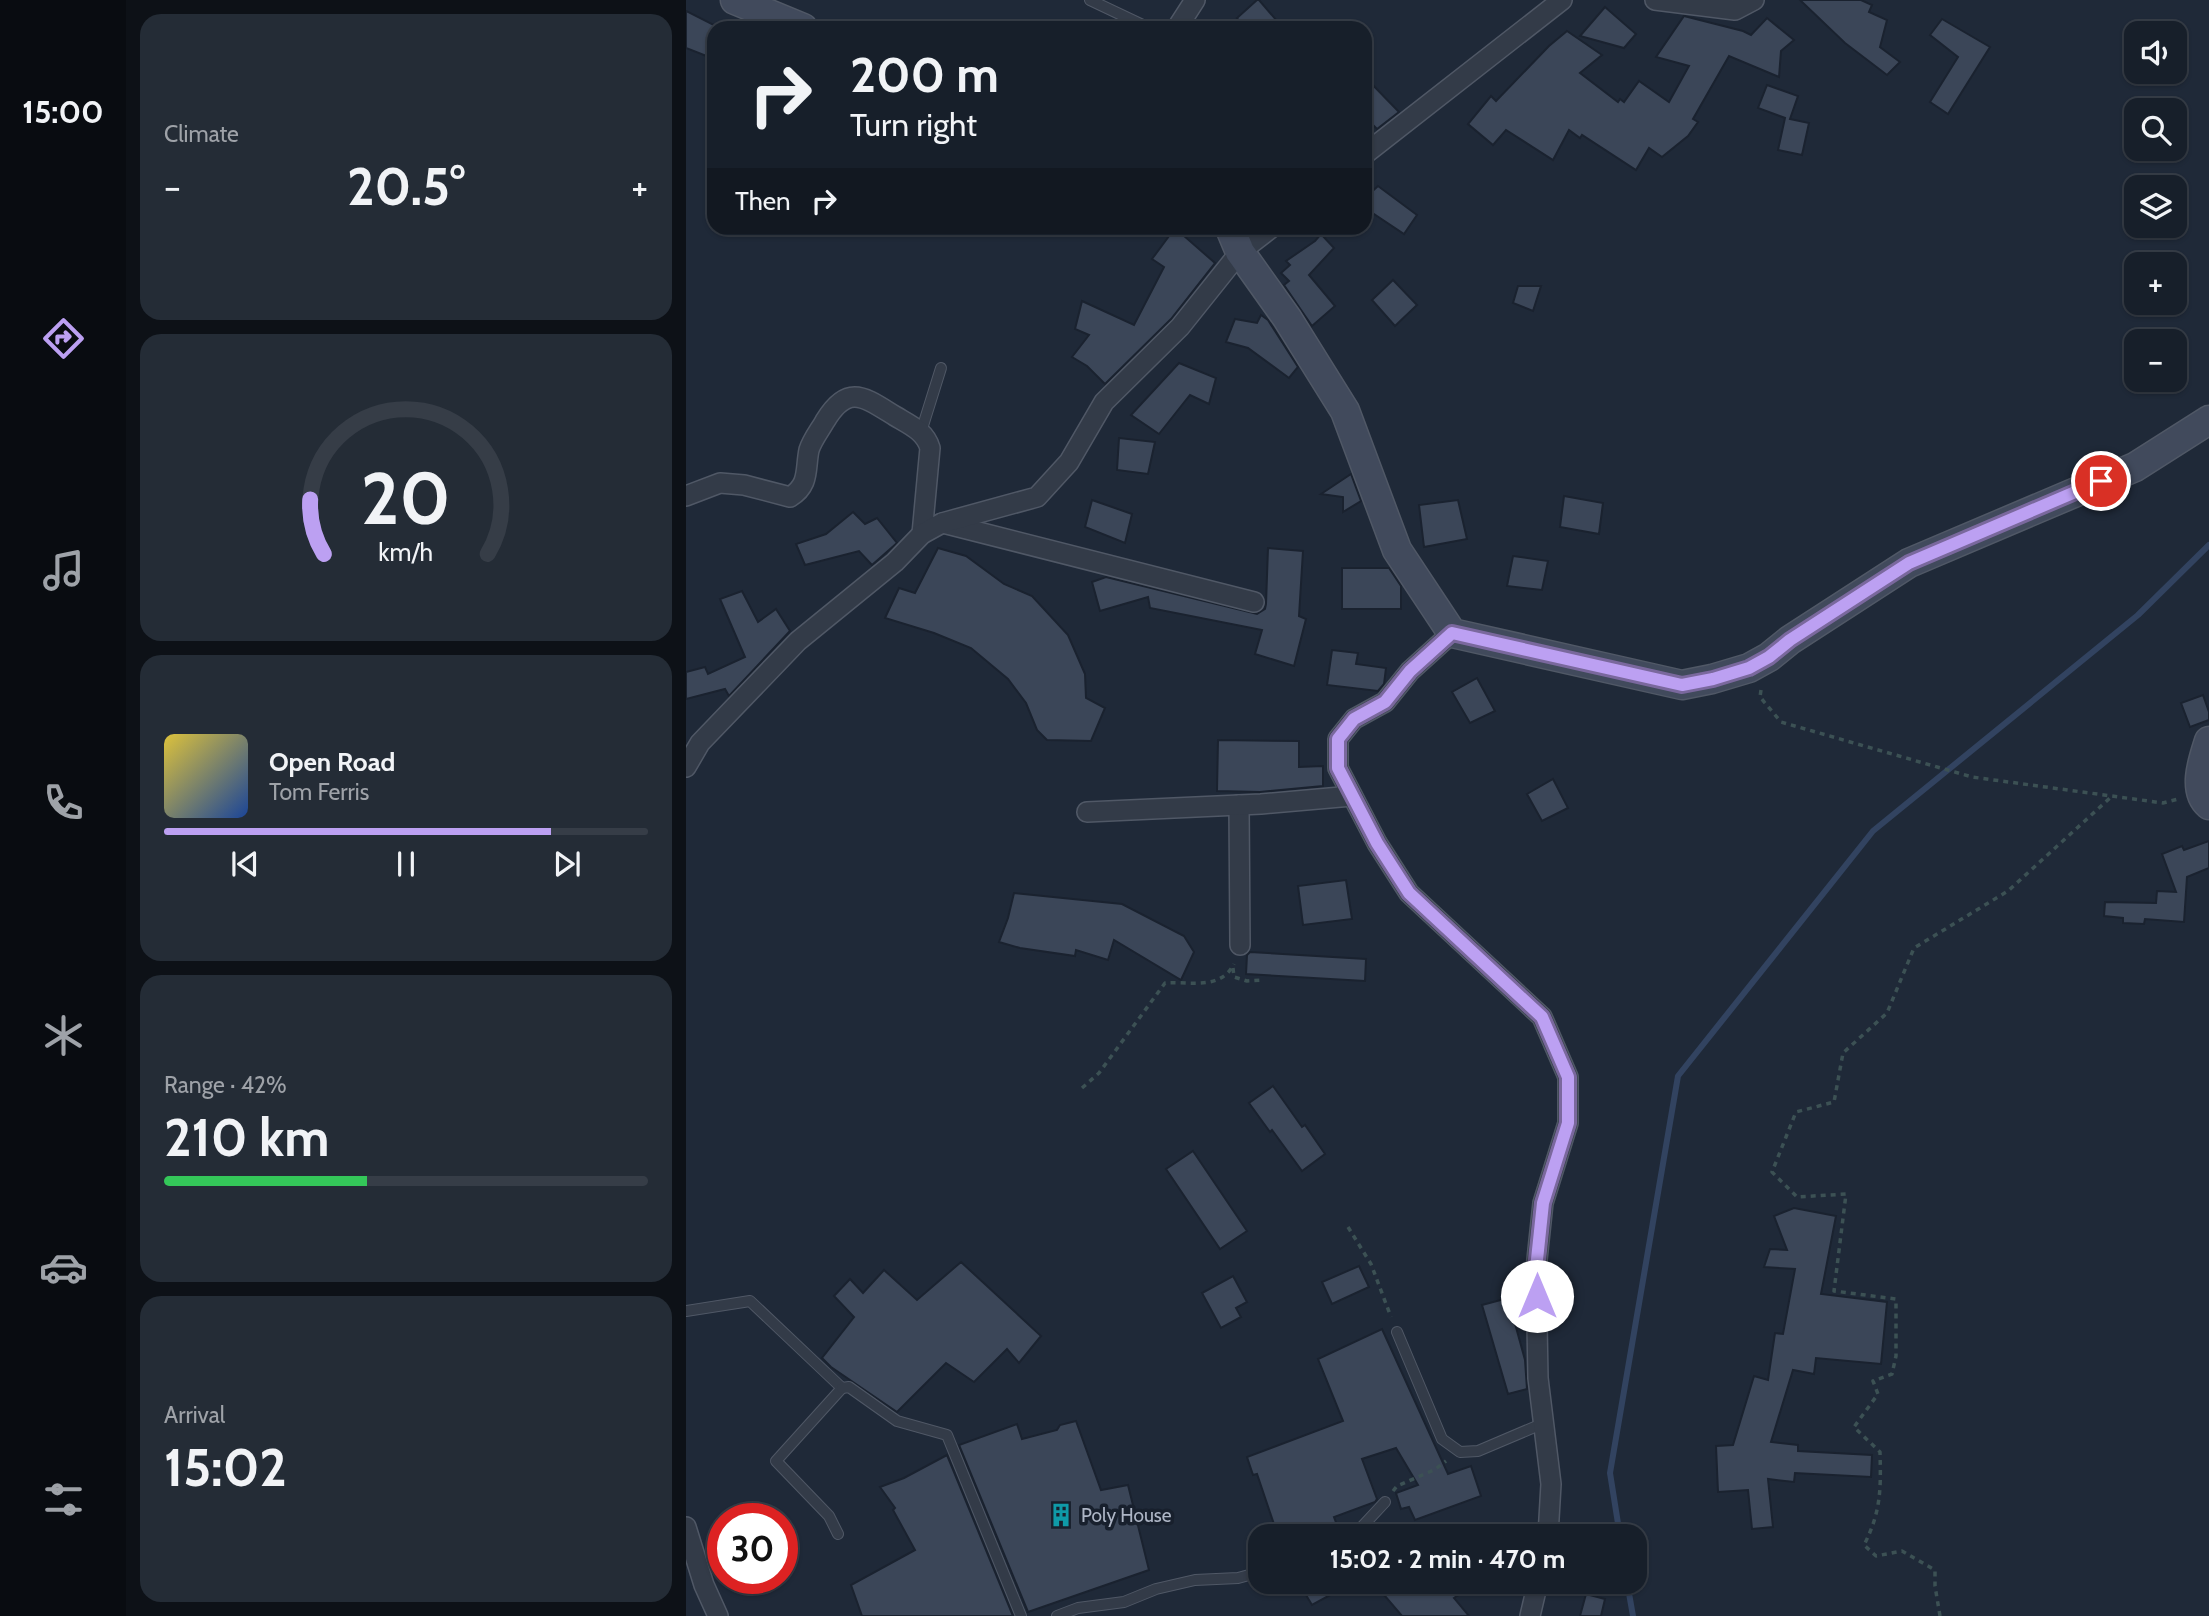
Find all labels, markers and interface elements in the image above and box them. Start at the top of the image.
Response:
map controls [2124,21,2187,392]
button: sound [2124,21,2187,84]
text: 200 m [850,45,999,104]
icon: right [735,49,826,140]
text: 15:00 [22,92,104,131]
button: search [2124,98,2187,161]
text: Turn right [850,105,977,144]
text: Climate [164,120,239,148]
text: 20.5° [347,155,465,218]
text: − [164,163,181,210]
text: + [631,163,648,210]
button: layers [2124,175,2187,238]
icon: right [805,182,843,220]
text: Then [735,185,791,217]
button: + [2124,252,2187,315]
icon: directions [39,314,88,363]
button: − [2124,329,2187,392]
pin [2071,451,2131,511]
text: 20 [361,454,451,542]
icon: arrive [2082,462,2120,500]
text: km/h [379,536,433,566]
icon: music [39,546,88,595]
text: Open Road [269,746,395,778]
icon: phone [39,778,88,827]
text: Tom Ferris [269,778,369,806]
icon: previous [226,845,264,883]
icon: pause [387,845,425,883]
icon: next [548,845,586,883]
icon: climate [39,1011,88,1060]
text: Range · 42% [164,1071,287,1099]
text: 210 km [164,1106,330,1169]
icon: car [39,1243,88,1292]
position arrow [1500,1259,1574,1333]
text: Arrival [164,1401,225,1429]
text: 15:02 [164,1436,287,1499]
icon: filters [39,1475,88,1524]
building icon: Poly House [1047,1501,1075,1529]
speed limit sign: 30 [707,1503,798,1594]
place label: Poly House [1081,1504,1172,1527]
text: 15:02 · 2 min · 470 m [1330,1543,1565,1575]

